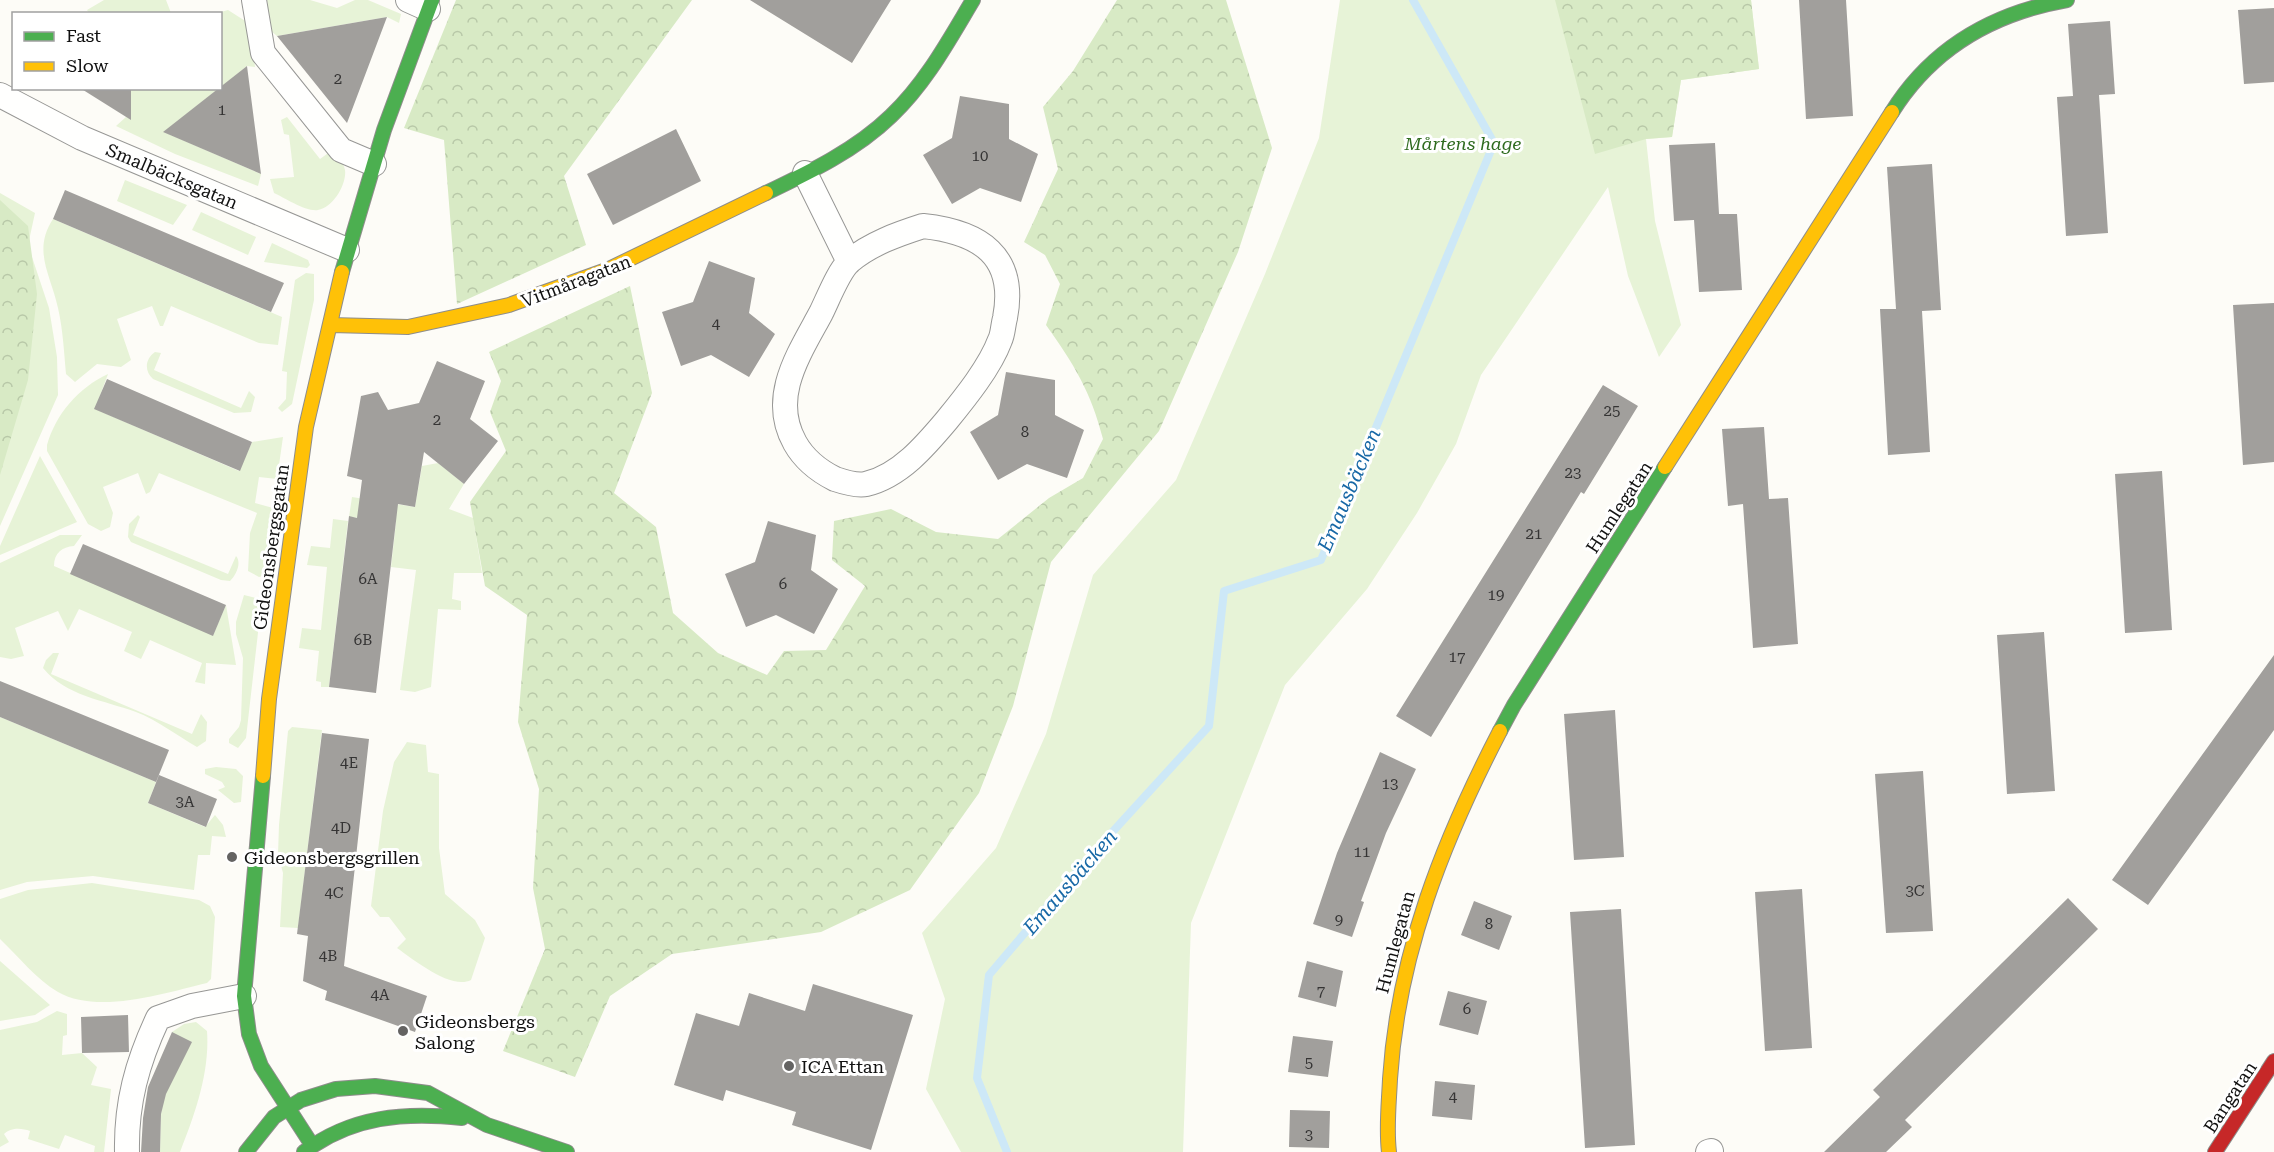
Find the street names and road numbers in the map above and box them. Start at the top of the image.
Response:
street label: Smalbäcksgatan [103,139,241,213]
street label: Vitmåragatan [518,250,634,312]
street label: Humlegatan [1582,457,1657,557]
street label: Gideonsbergsgatan [249,462,293,631]
street label: Humlegatan [1371,888,1419,996]
street label: Bangatan [2199,1057,2261,1137]

